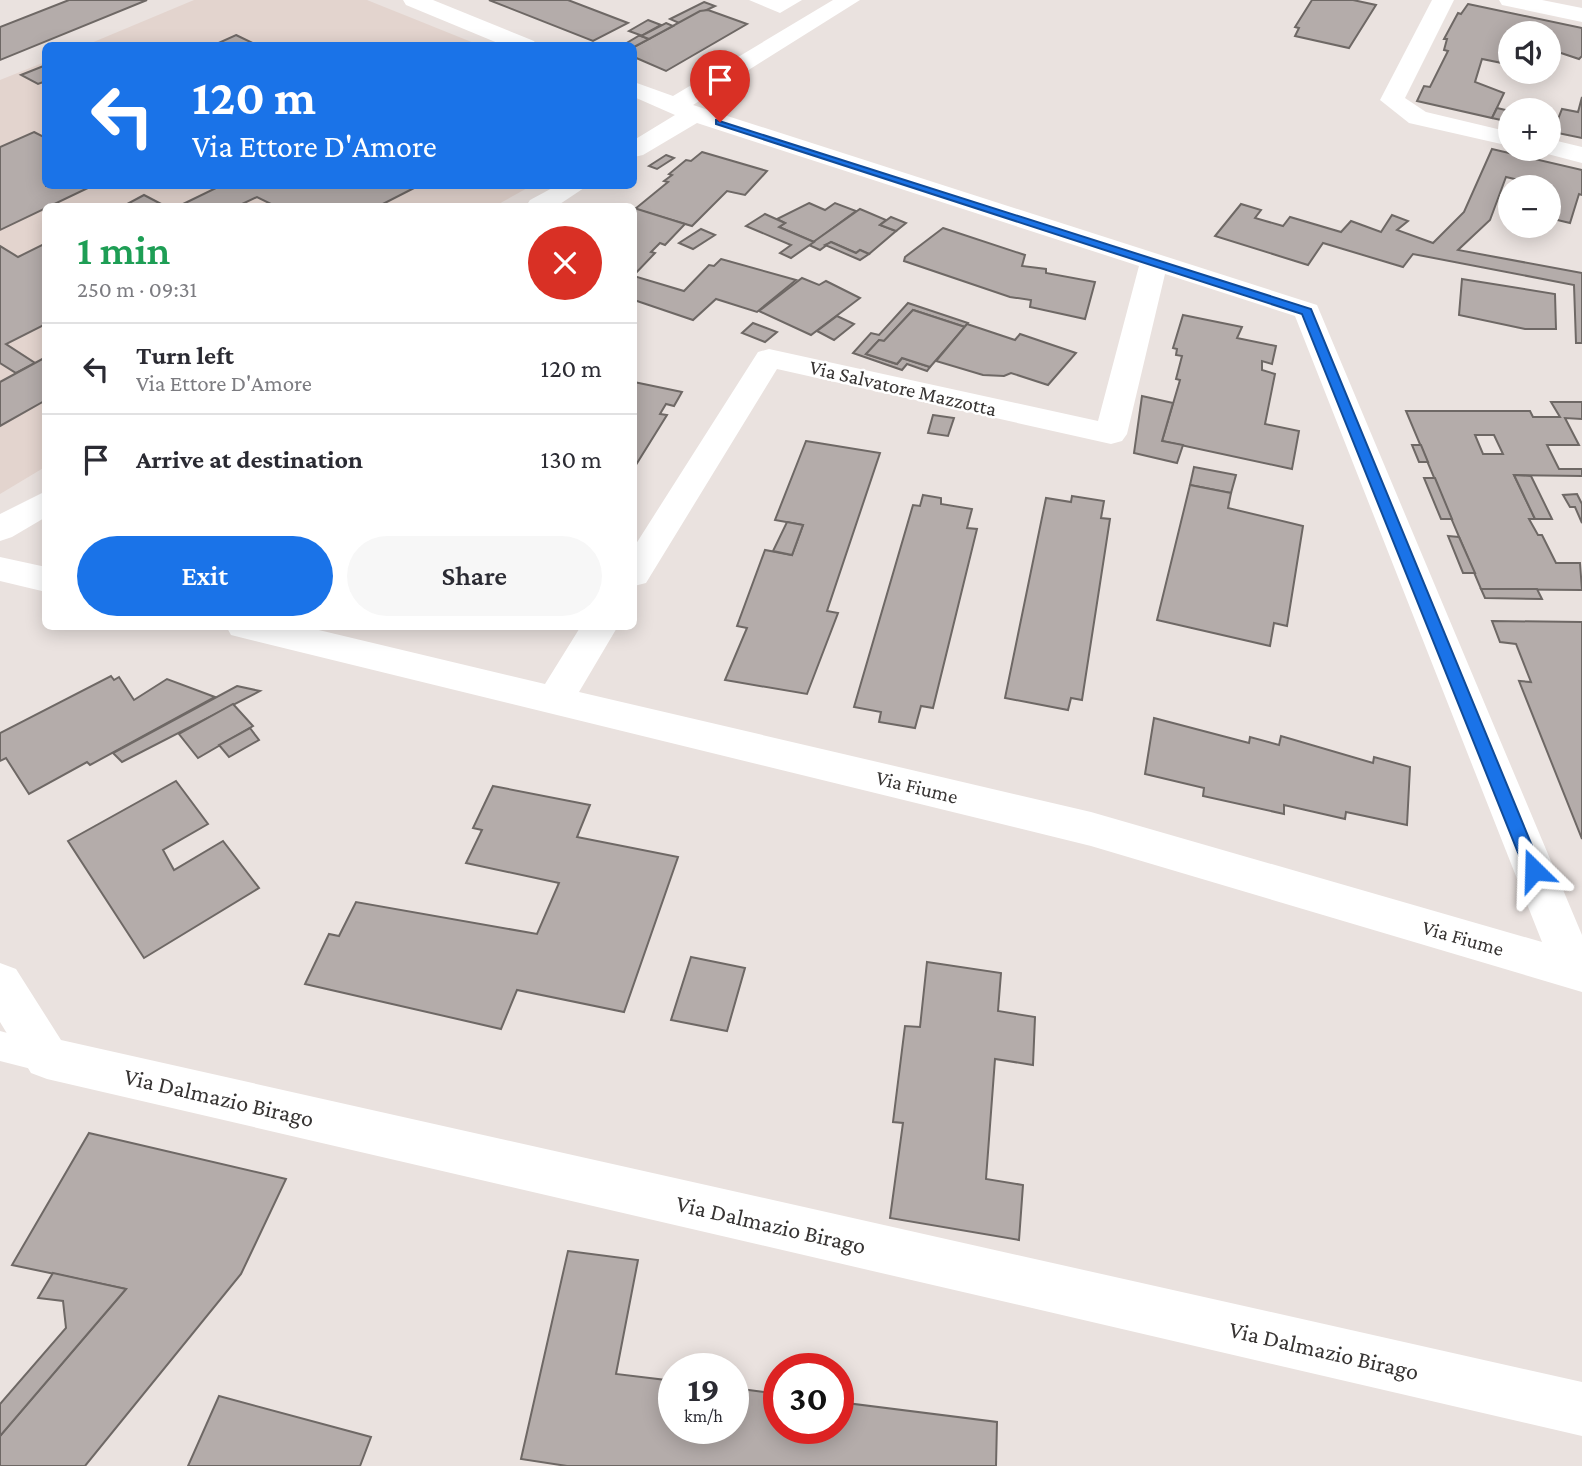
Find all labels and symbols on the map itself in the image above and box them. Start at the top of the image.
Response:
pin [690,50,750,122]
street label: Via Salvatore Mazzotta [807,355,999,421]
street label: Via Fiume [873,765,961,809]
position arrow [1497,833,1571,907]
street label: Via Fiume [1419,915,1507,961]
street label: Via Dalmazio Birago [122,1062,316,1132]
street label: Via Dalmazio Birago [674,1189,868,1259]
street label: Via Dalmazio Birago [1227,1315,1421,1385]
speed limit sign: 30 [763,1353,854,1444]

